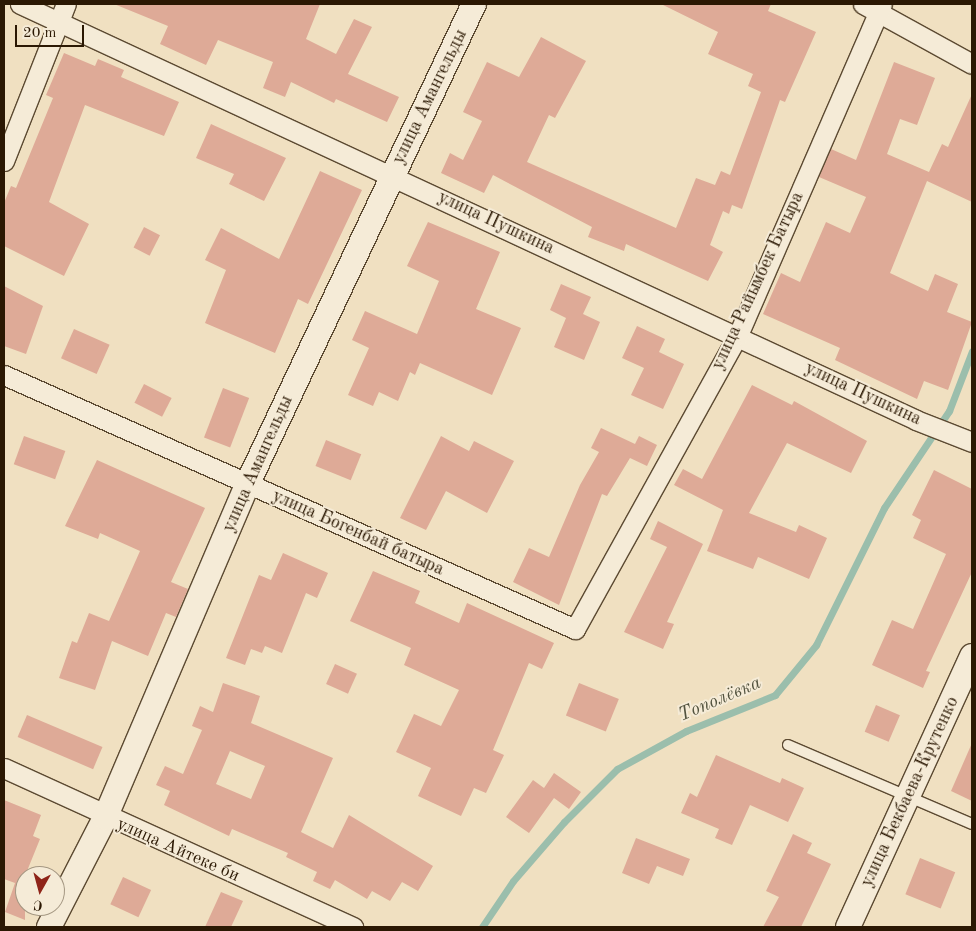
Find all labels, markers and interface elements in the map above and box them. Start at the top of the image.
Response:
scale bar [18,15,86,47]
text: 20 m [23,26,57,41]
street label: улица Амангельды [388,26,472,168]
street label: улица Пушкина [434,187,558,259]
street label: улица Райымбек Батыра [707,189,809,373]
street label: улица Пушкина [801,358,925,430]
street label: улица Амангельды [218,392,298,536]
street label: улица Богенбай батыра [269,485,447,581]
water label: Тополёвка [675,672,765,728]
street label: улица Бекбаева-Крутенко [856,693,964,891]
street label: улица Айтеке би [113,813,243,887]
north arrow [15,866,65,916]
text: С [33,897,44,912]

